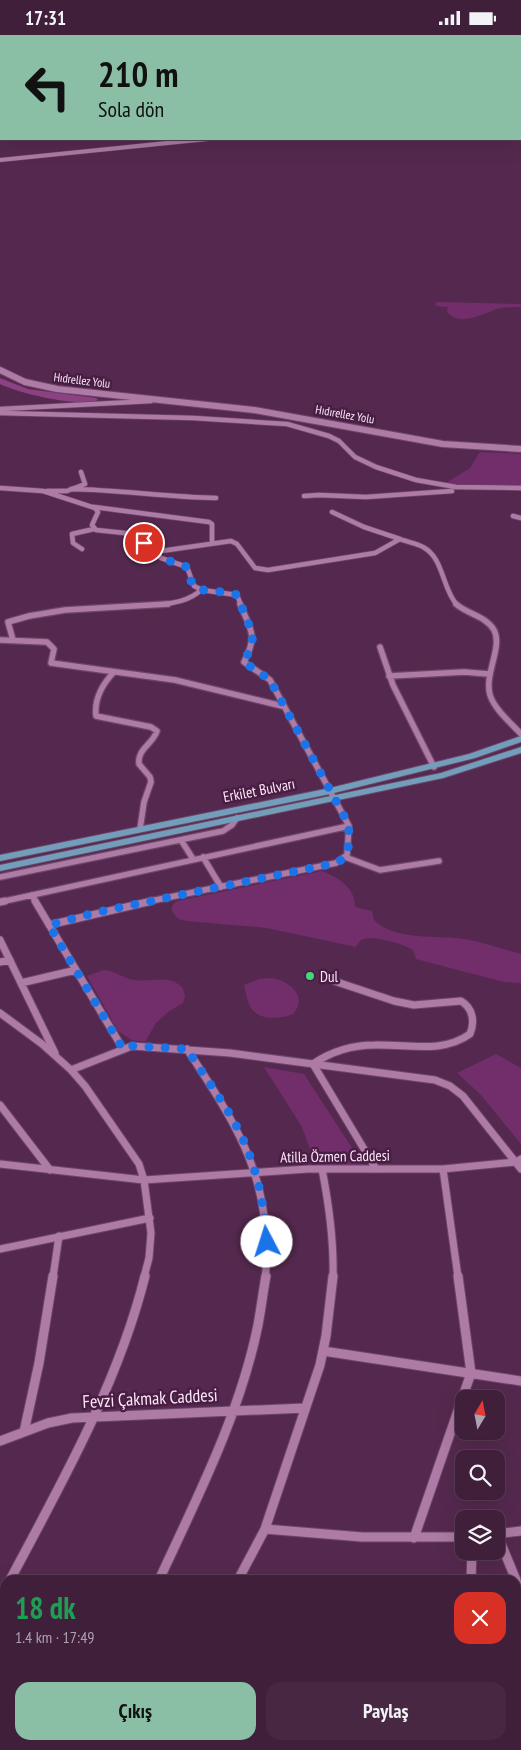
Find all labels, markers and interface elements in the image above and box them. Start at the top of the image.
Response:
text: 17:31 [25,6,66,30]
text: 210 m [98,51,179,97]
icon: left [15,55,80,120]
text: Sola dön [98,95,164,123]
street label: Hıdrellez Yolu [53,369,111,391]
street label: Hıdırellez Yolu [314,401,376,427]
pin [123,522,165,564]
icon: arrive [130,529,158,557]
street label: Erkilet Bulvarı [221,774,297,806]
place label: Dul [320,967,338,986]
marker: Dul [304,970,316,982]
street label: Atilla Özmen Caddesi [280,1146,390,1166]
position arrow [240,1215,292,1267]
street label: Fevzi Çakmak Caddesi [82,1383,218,1413]
north arrow [455,1390,505,1440]
map controls [455,1390,505,1560]
button: search [455,1450,505,1500]
button: layers [455,1510,505,1560]
text: 18 dk [15,1588,76,1627]
button: close [454,1592,506,1644]
text: 1.4 km · 17:49 [15,1627,95,1647]
button: Çıkış [15,1682,256,1740]
button: Paylaş [266,1682,506,1740]

